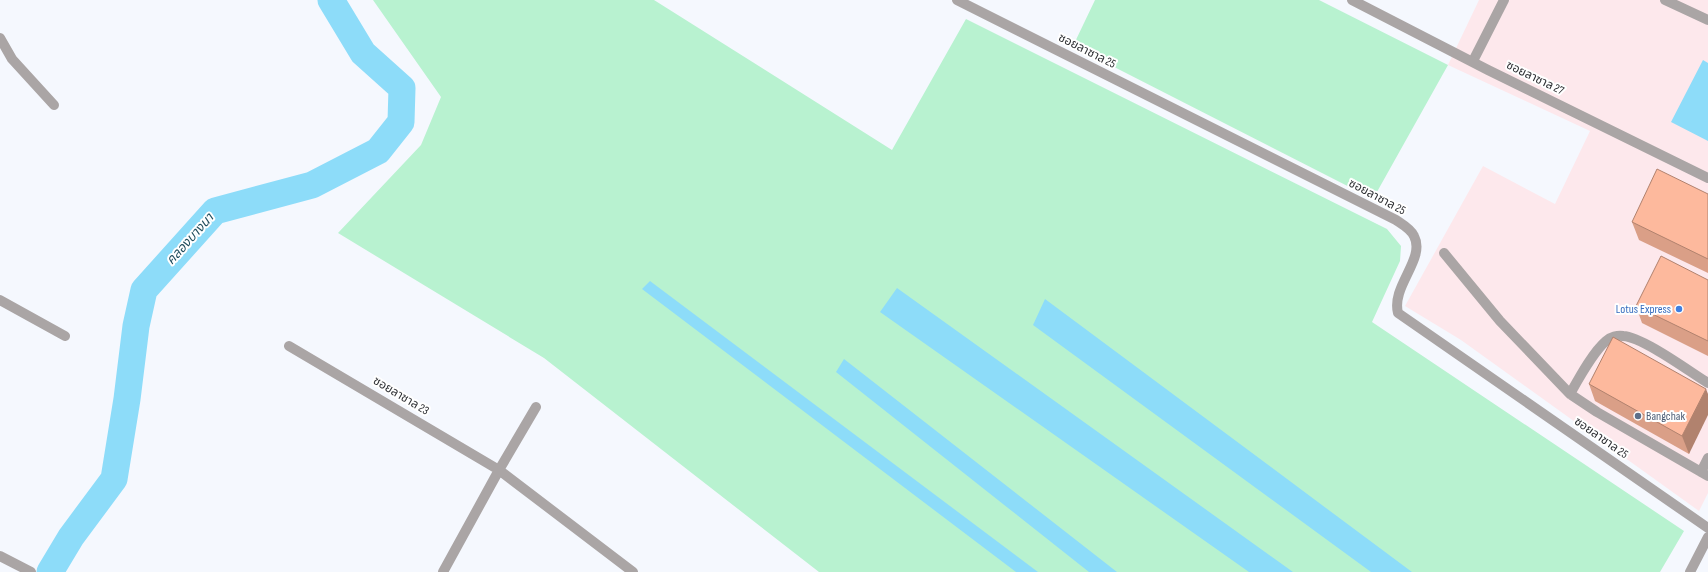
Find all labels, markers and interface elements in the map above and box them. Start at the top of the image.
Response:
street label: ซอยลาซาล 25 [1056,30,1118,72]
street label: ซอยลาซาล 27 [1504,58,1567,99]
street label: ซอยลาซาล 25 [1346,176,1408,218]
water label: คลองบางนา [163,210,218,268]
place label: Lotus Express [1616,302,1671,317]
marker: Lotus Express [1674,304,1684,314]
street label: ซอยลาซาล 23 [370,373,432,419]
place label: Bangchak [1646,409,1685,424]
marker: Bangchak [1633,411,1643,421]
street label: ซอยลาซาล 25 [1571,414,1631,462]

